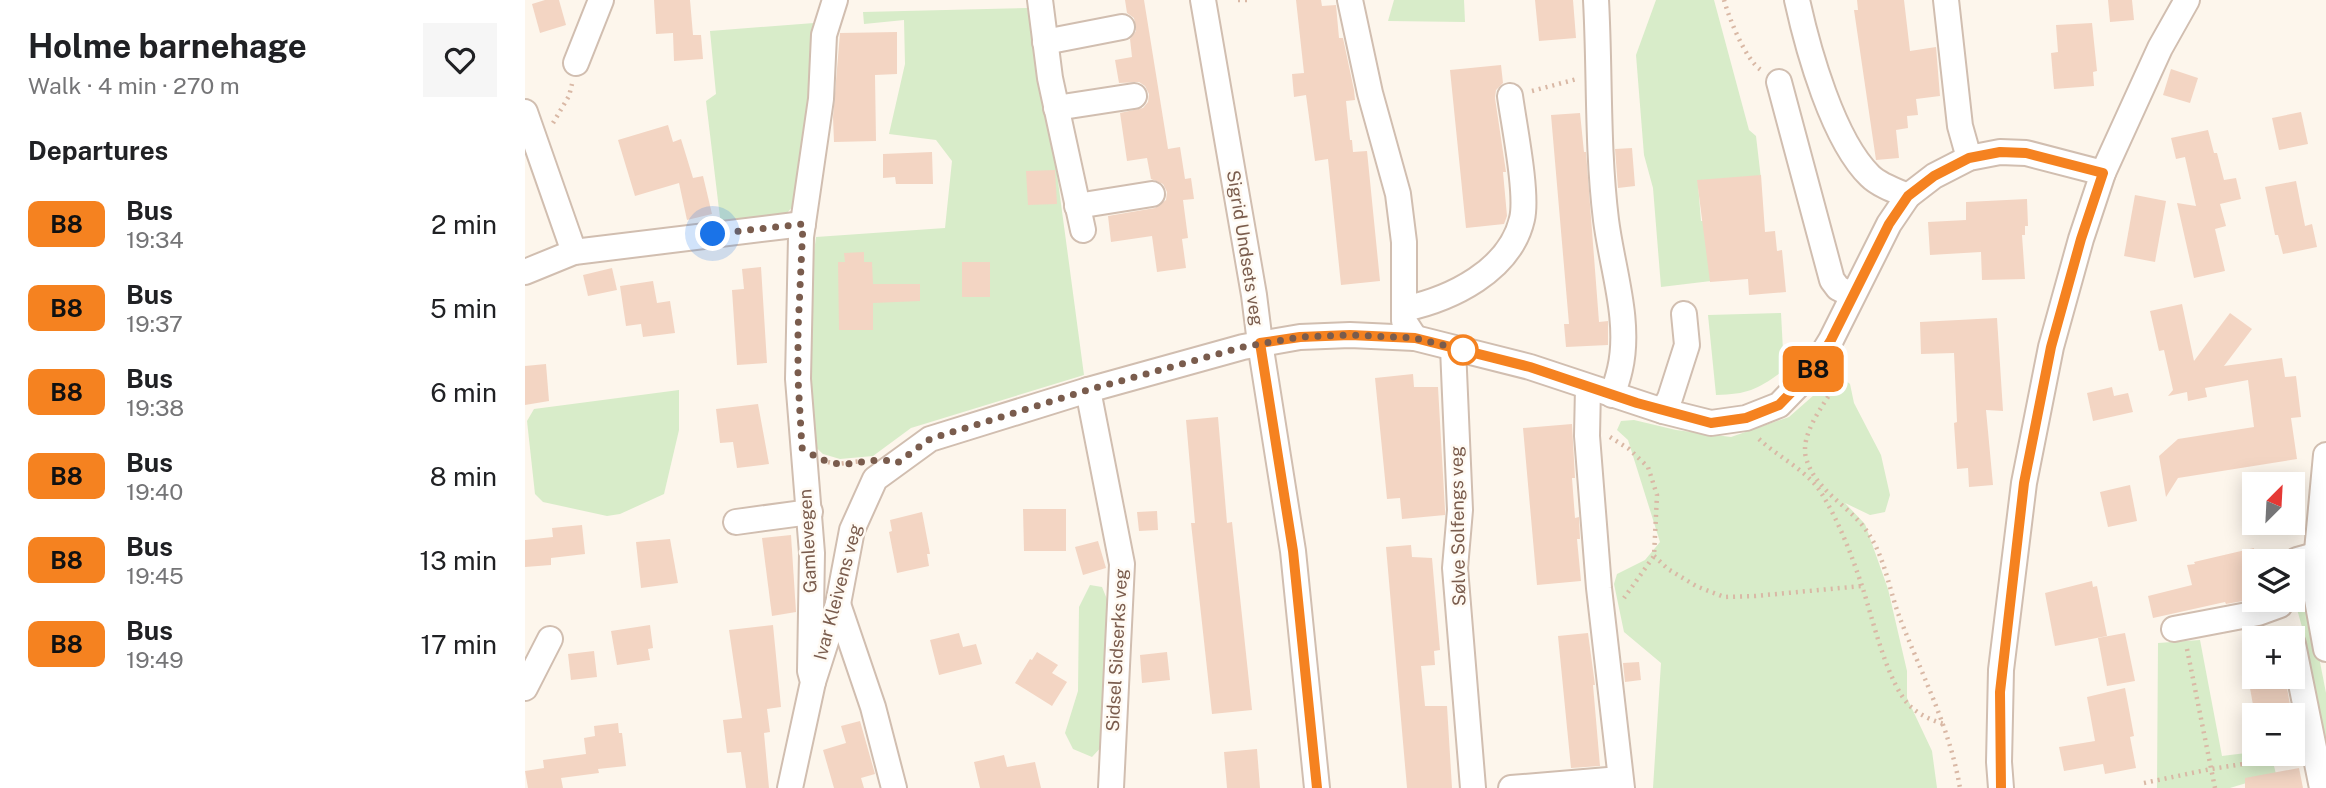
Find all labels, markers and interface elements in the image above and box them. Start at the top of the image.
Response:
button: heart [423,23,497,97]
text: Holme barnehage [28,27,307,65]
text: Walk · 4 min · 270 m [28,72,240,99]
text: Departures [28,135,168,166]
street label: Sigrid Undsets veg [1223,169,1268,327]
text: Bus [126,195,173,226]
text: 2 min [431,209,497,240]
text: B8 [50,210,83,238]
your location [695,216,730,251]
text: 19:34 [126,226,184,253]
text: Bus [126,279,173,310]
text: 5 min [430,293,497,324]
text: B8 [50,294,83,322]
text: 19:37 [126,310,183,337]
unlabelled marker [1448,335,1478,365]
line badge: B8 [1781,346,1845,392]
text: B8 [1797,355,1829,383]
text: Bus [126,363,173,394]
text: 6 min [430,377,497,408]
text: B8 [50,378,83,406]
text: 19:38 [126,394,184,421]
street label: Sølve Solfengs veg [1446,446,1469,606]
text: Bus [126,447,173,478]
text: 8 min [430,461,497,492]
text: B8 [50,462,83,490]
north arrow [2242,472,2305,536]
map controls [2242,472,2305,766]
text: 19:40 [126,478,183,505]
street label: Gamlevegen [794,488,821,594]
street label: Ivar Kleivens veg [809,521,866,662]
text: Bus [126,531,173,562]
text: 13 min [420,545,497,576]
text: B8 [50,546,83,574]
button: layers [2242,549,2305,612]
text: 19:45 [126,562,184,589]
street label: Sidsel Sidserks veg [1102,568,1131,732]
text: Bus [126,615,173,646]
button: + [2242,626,2305,689]
text: 17 min [420,629,497,660]
text: B8 [50,630,83,658]
text: 19:49 [126,646,184,673]
button: − [2242,703,2305,766]

